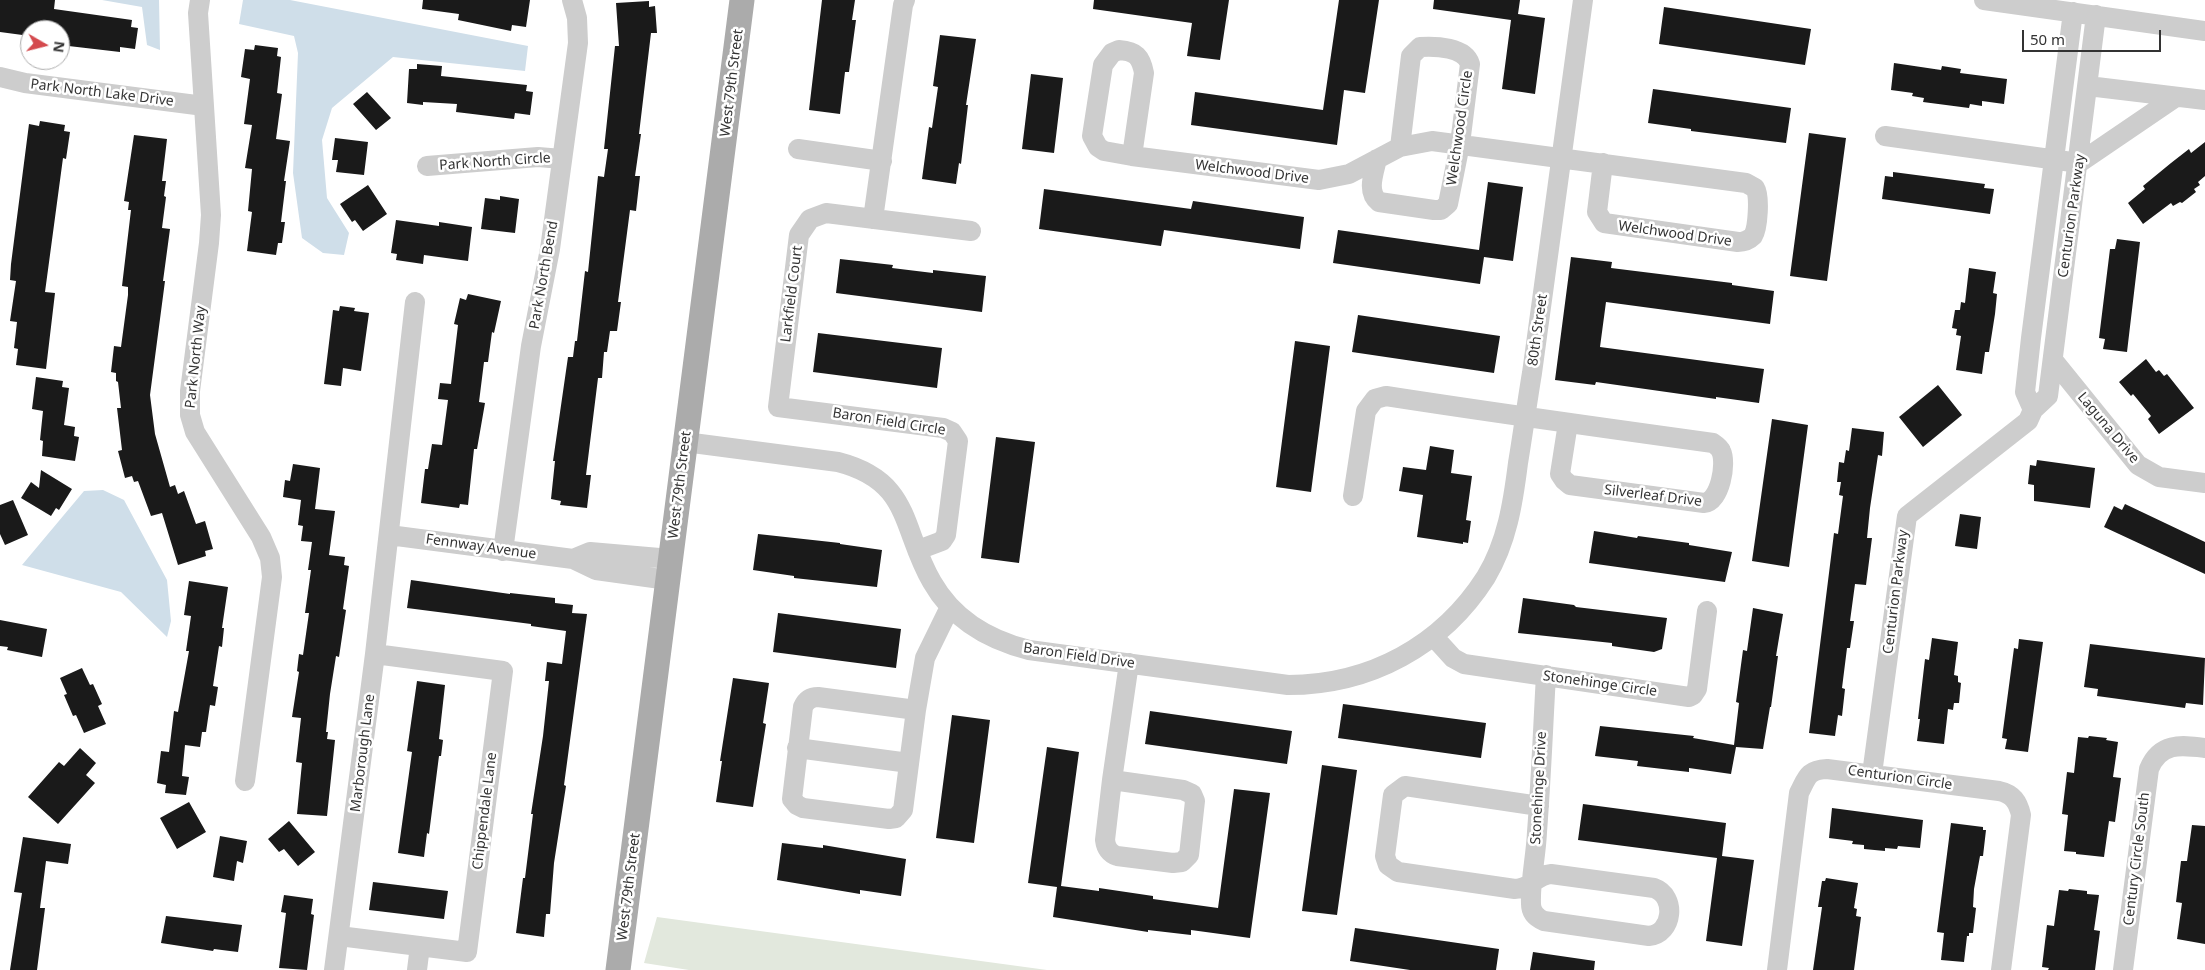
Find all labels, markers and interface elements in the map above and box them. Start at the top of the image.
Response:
north arrow [20,20,70,70]
scale bar [2025,20,2164,52]
street label: West 79th Street [717,28,747,138]
text: 50 m [2030,29,2065,49]
text: N [49,40,70,54]
street label: Welchwood Circle [1444,69,1476,187]
street label: Park North Lake Drive [29,76,175,110]
street label: Park North Circle [439,150,551,174]
street label: Centurion Parkway [2055,153,2089,279]
street label: Welchwood Drive [1194,157,1310,187]
street label: Welchwood Drive [1617,218,1733,250]
street label: Park North Bend [526,220,562,330]
street label: Larkfield Court [778,245,806,343]
street label: 80th Street [1525,293,1551,367]
street label: Park North Way [182,305,210,409]
street label: Laguna Drive [2074,389,2142,467]
street label: Baron Field Circle [831,405,947,439]
street label: West 79th Street [665,430,695,540]
street label: Silverleaf Drive [1603,482,1703,510]
street label: Centurion Parkway [1880,529,1912,655]
street label: Fennway Avenue [425,531,537,563]
street label: Baron Field Drive [1022,640,1136,672]
street label: Stonehinge Circle [1542,668,1658,700]
street label: Marborough Lane [347,693,379,813]
street label: Stonehinge Drive [1528,731,1550,845]
street label: Chippendale Lane [469,751,501,871]
street label: Centurion Circle [1847,762,1953,794]
street label: Century Circle South [2120,791,2154,927]
street label: West 79th Street [614,832,644,942]

